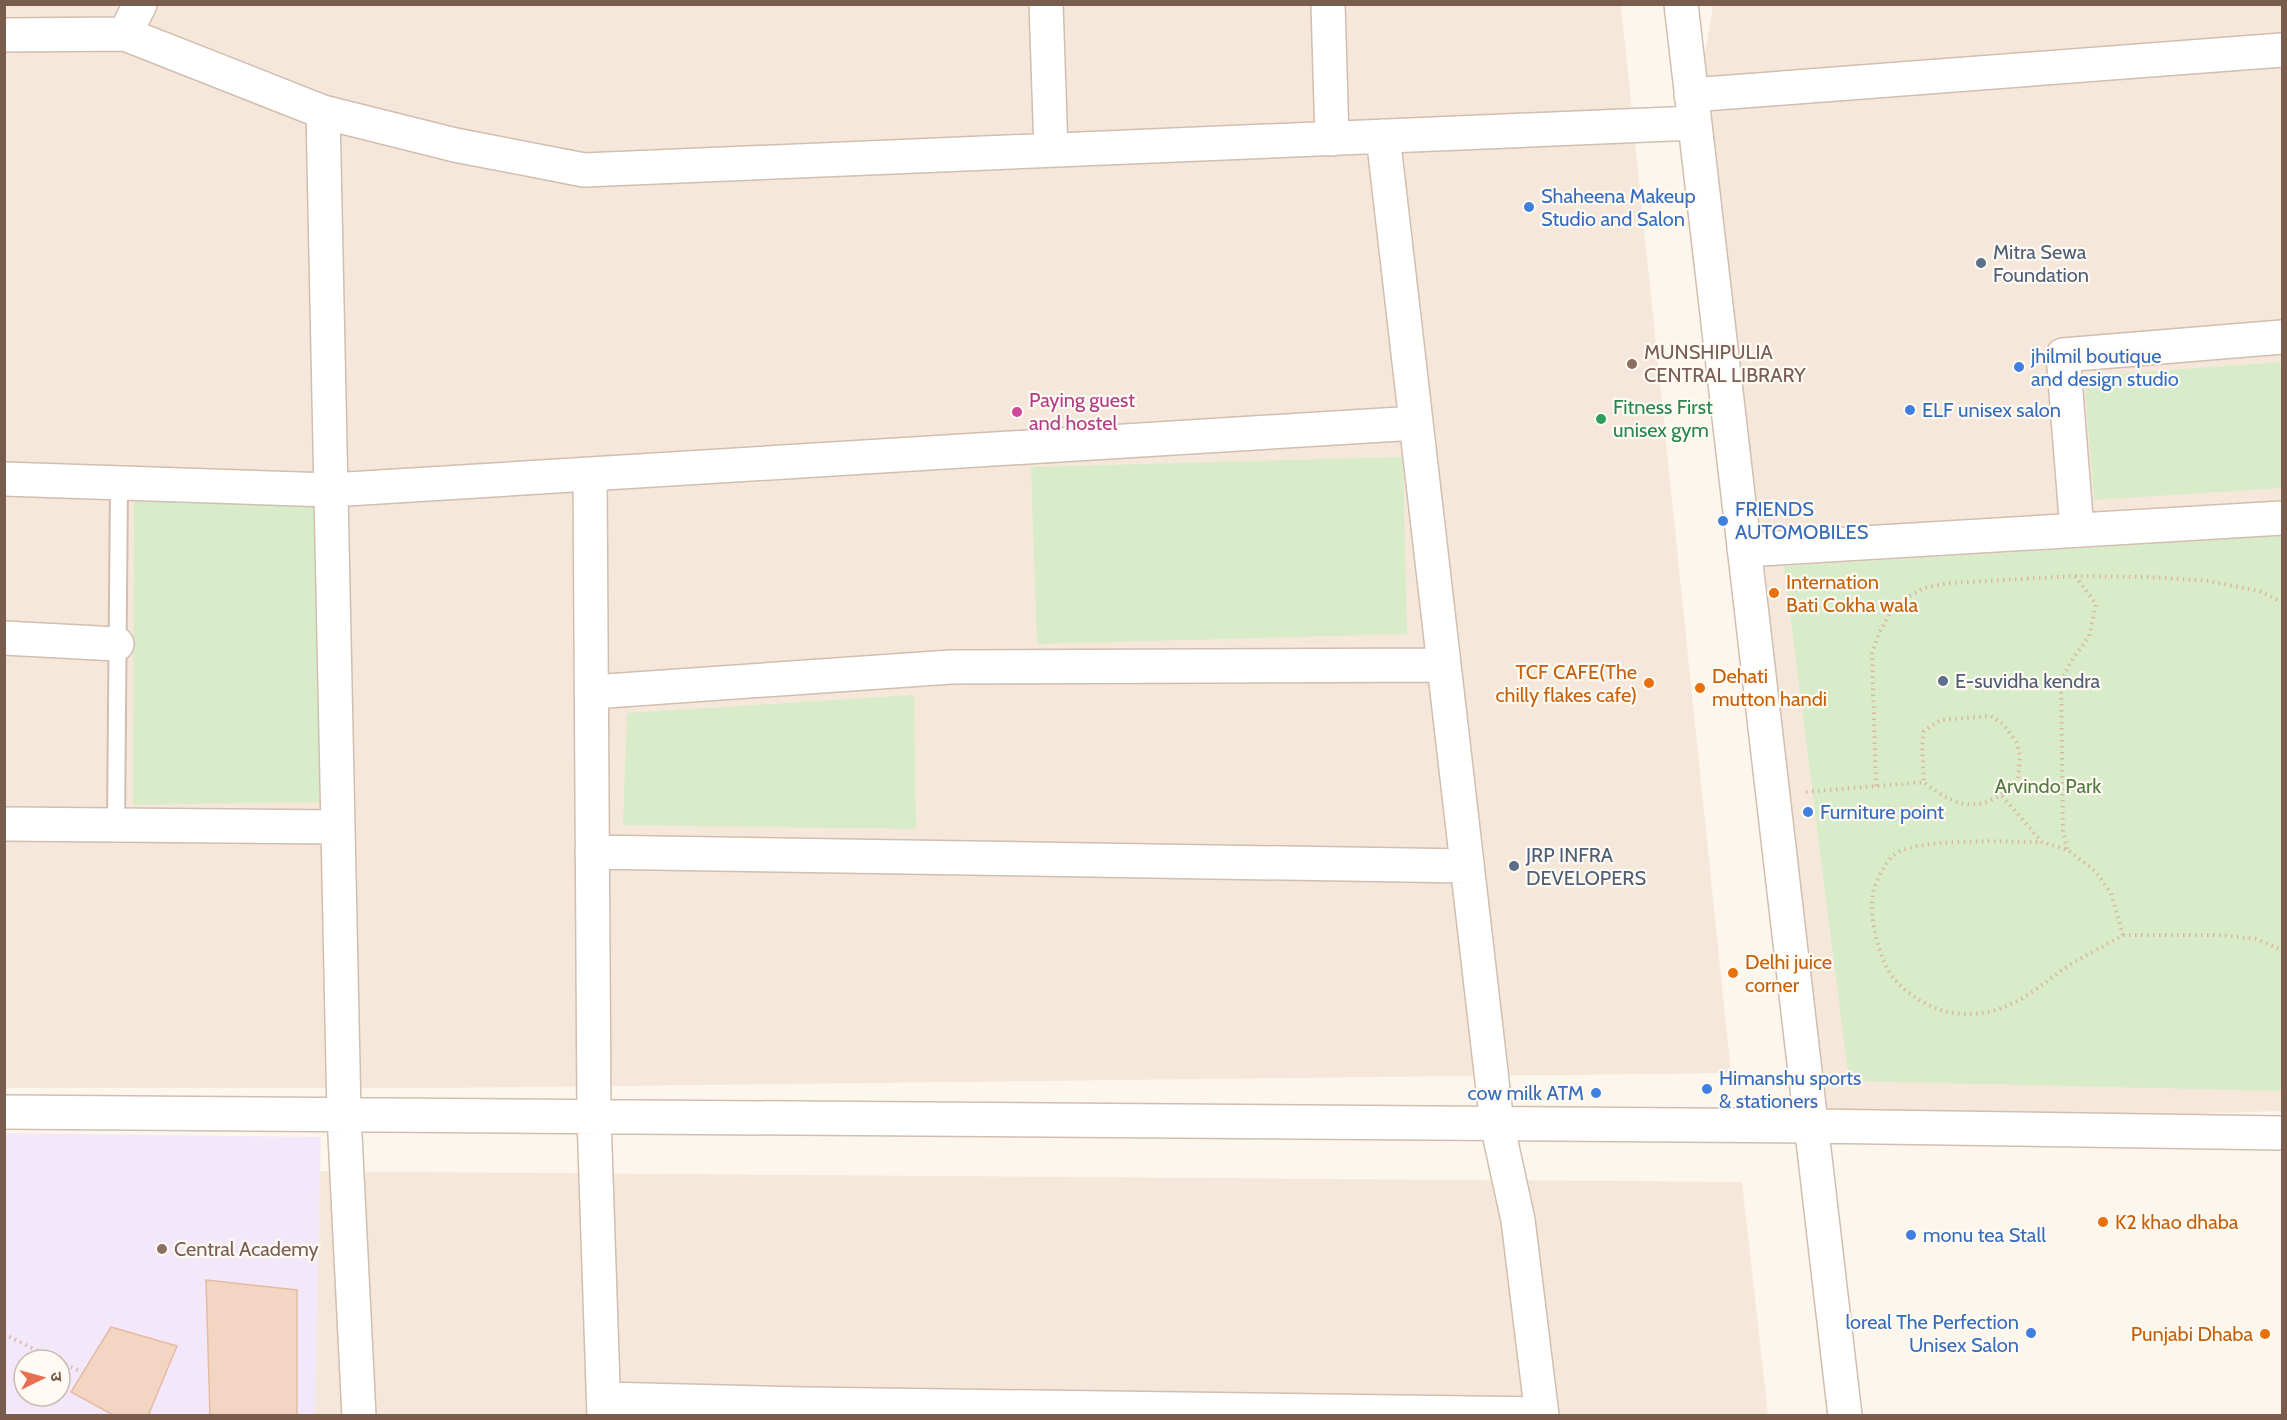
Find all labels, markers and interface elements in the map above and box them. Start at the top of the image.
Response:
place label: Shaheena Makeup Studio and Salon [1541,184,1696,231]
marker: Shaheena Makeup Studio and Salon [1522,200,1536,214]
place label: Mitra Sewa Foundation [1993,240,2089,287]
marker: Mitra Sewa Foundation [1974,256,1988,270]
place label: MUNSHIPULIA CENTRAL LIBRARY [1644,340,1806,387]
place label: jhilmil boutique and design studio [2030,344,2179,391]
marker: MUNSHIPULIA CENTRAL LIBRARY [1625,357,1639,371]
marker: jhilmil boutique and design studio [2012,360,2026,374]
place label: Paying guest and hostel [1029,388,1135,435]
place label: Fitness First unisex gym [1613,395,1713,442]
place label: ELF unisex salon [1922,398,2061,422]
marker: ELF unisex salon [1903,403,1917,417]
marker: Paying guest and hostel [1010,405,1024,419]
marker: Fitness First unisex gym [1594,412,1608,426]
place label: FRIENDS AUTOMOBILES [1735,497,1869,544]
marker: FRIENDS AUTOMOBILES [1716,514,1730,528]
place label: Internation Bati Cokha wala [1786,570,1918,617]
marker: Internation Bati Cokha wala [1767,586,1781,600]
place label: TCF CAFE(The chilly flakes cafe) [1495,660,1637,707]
place label: Dehati mutton handi [1712,664,1827,711]
place label: E-suvidha kendra [1955,669,2100,693]
marker: E-suvidha kendra [1936,674,1950,688]
marker: TCF CAFE(The chilly flakes cafe) [1642,676,1656,690]
marker: Dehati mutton handi [1693,681,1707,695]
park label: Arvindo Park [1995,774,2101,798]
place label: Furniture point [1820,800,1944,824]
marker: Furniture point [1801,805,1815,819]
place label: JRP INFRA DEVELOPERS [1525,843,1646,890]
marker: JRP INFRA DEVELOPERS [1507,859,1521,873]
place label: Delhi juice corner [1745,950,1832,997]
marker: Delhi juice corner [1726,966,1740,980]
place label: Himanshu sports & stationers [1719,1066,1861,1113]
place label: cow milk ATM [1468,1081,1584,1105]
marker: Himanshu sports & stationers [1700,1082,1714,1096]
marker: cow milk ATM [1589,1086,1603,1100]
place label: K2 khao dhaba [2115,1210,2239,1234]
marker: K2 khao dhaba [2096,1215,2110,1229]
place label: monu tea Stall [1923,1223,2046,1247]
marker: monu tea Stall [1904,1228,1918,1242]
place label: Central Academy [174,1237,319,1261]
marker: Central Academy [155,1242,169,1256]
place label: loreal The Perfection Unisex Salon [1846,1310,2019,1357]
place label: Punjabi Dhaba [2131,1322,2253,1346]
marker: loreal The Perfection Unisex Salon [2024,1326,2038,1340]
marker: Punjabi Dhaba [2258,1327,2272,1341]
north arrow [12,1348,72,1408]
text: उ [47,1371,66,1383]

